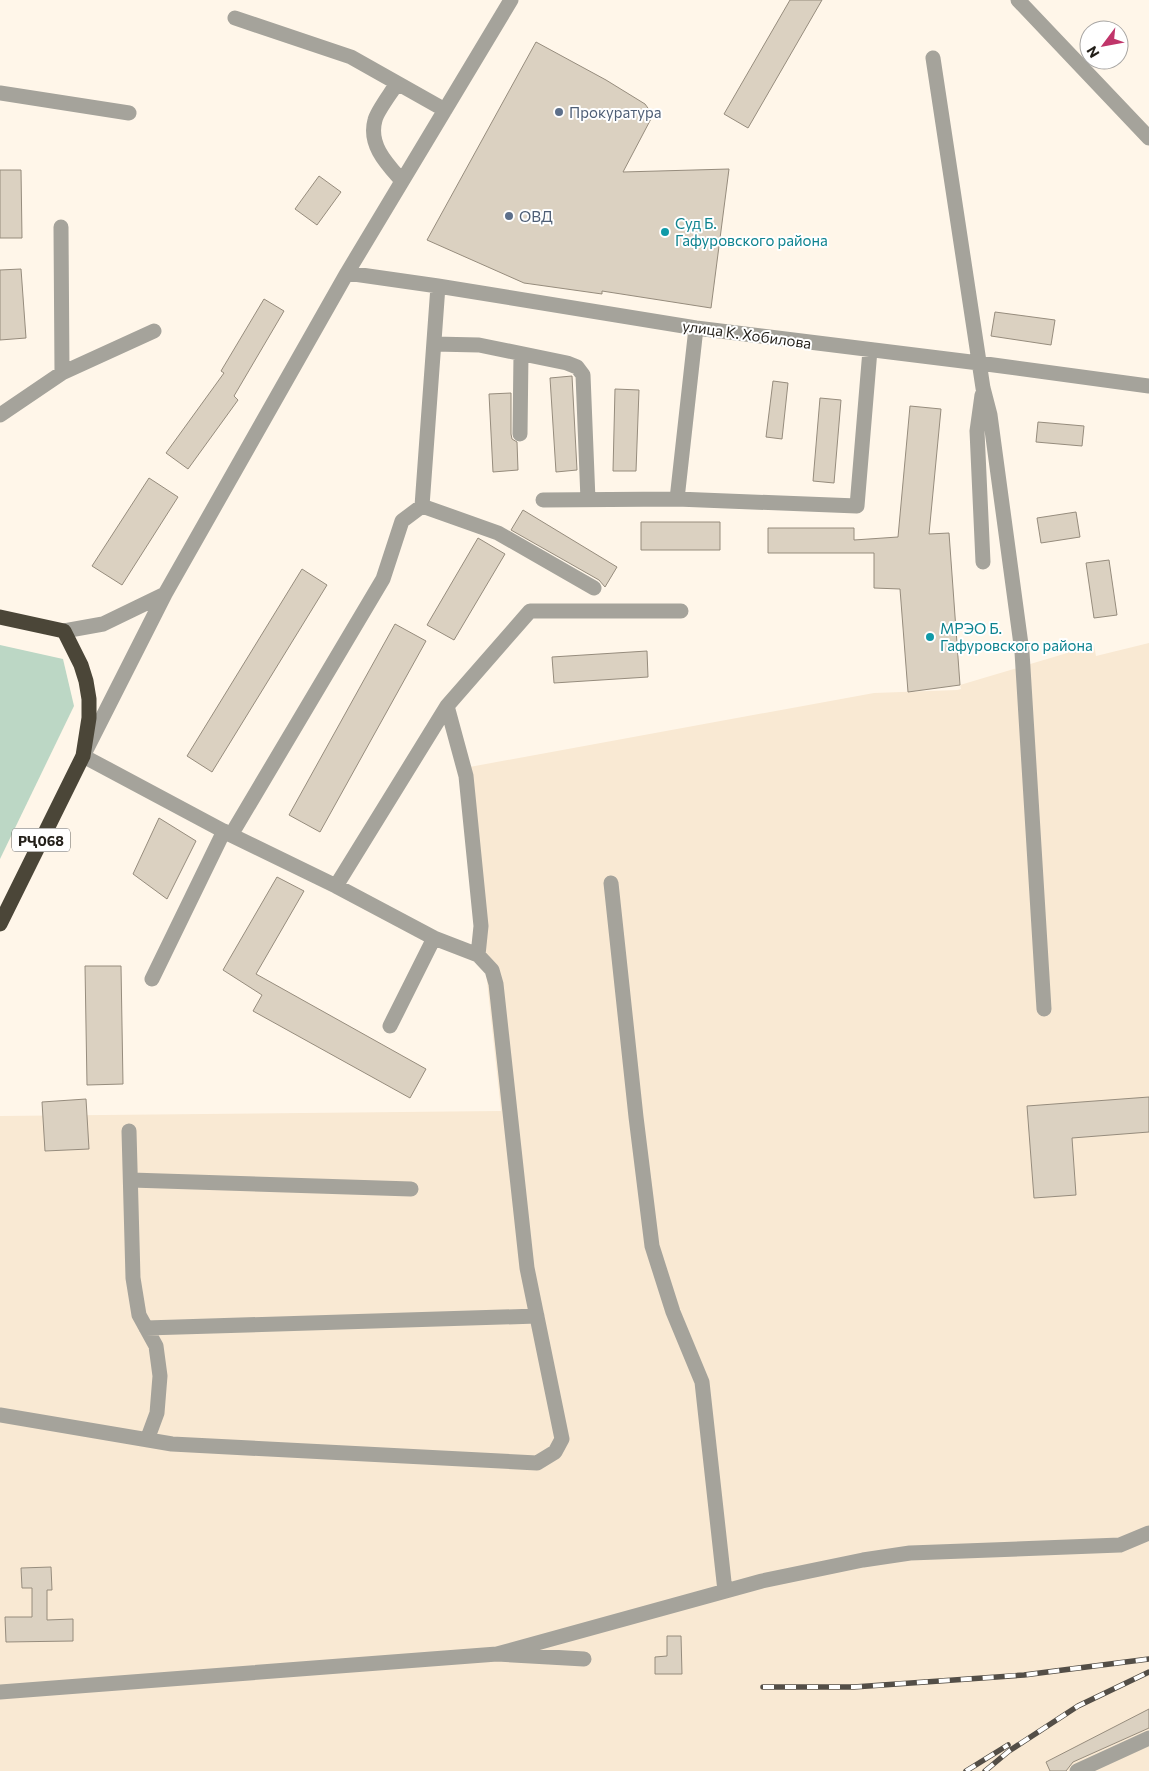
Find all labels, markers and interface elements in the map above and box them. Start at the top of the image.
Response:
north arrow [1079,20,1129,70]
text: N [1083,43,1103,61]
place label: Прокуратура [569,103,662,121]
marker: Прокуратура [553,106,565,118]
place label: ОВД [519,207,553,225]
marker: ОВД [503,210,515,222]
place label: Суд Б. Гафуровского района [675,214,828,249]
marker: Суд Б. Гафуровского района [659,226,671,238]
street label: улица К. Хобилова [681,316,813,352]
place label: МРЭО Б. Гафуровского района [940,619,1093,654]
marker: МРЭО Б. Гафуровского района [924,631,936,643]
road number: РҶ068 [12,828,70,852]

